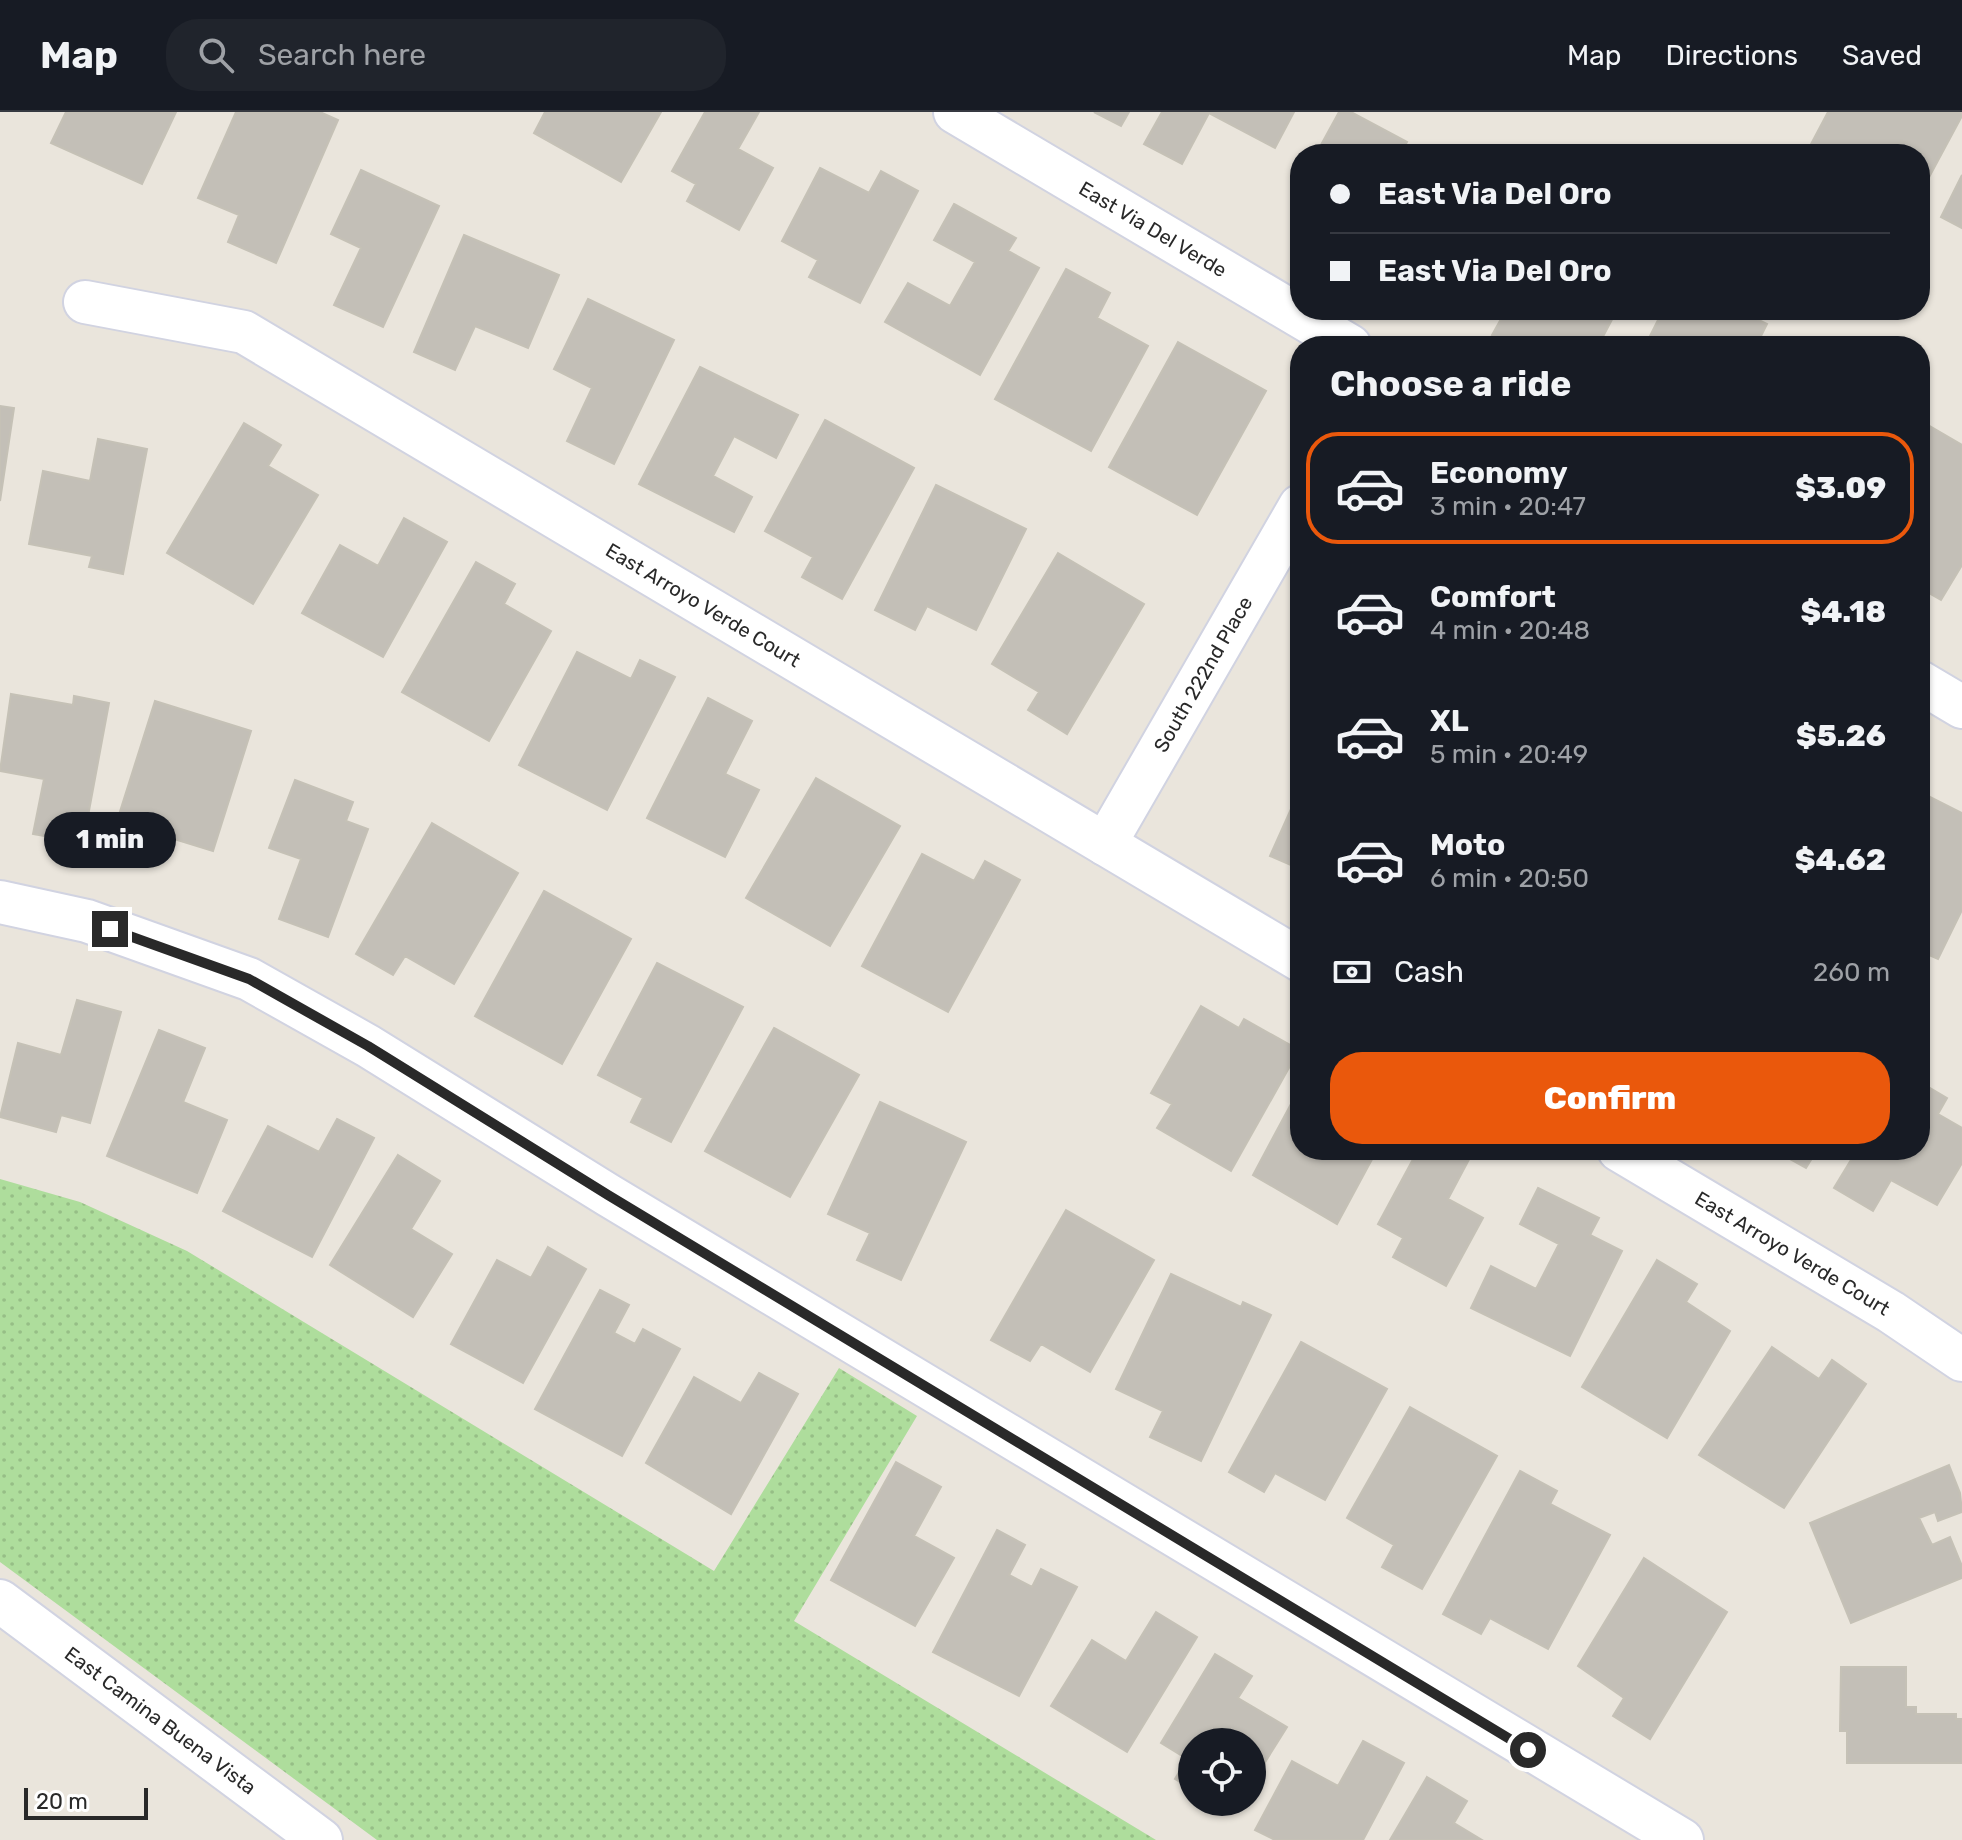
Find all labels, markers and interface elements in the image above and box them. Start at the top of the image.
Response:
search box [166,19,726,91]
text: Map [40,32,118,78]
icon: search [194,33,238,77]
text: Search here [258,37,426,73]
text: Map [1567,39,1621,72]
text: Directions [1665,39,1798,72]
text: Saved [1842,39,1922,72]
street label: East Via Del Verde [1075,176,1231,282]
text: East Via Del Oro [1378,176,1612,212]
text: East Via Del Oro [1378,253,1612,289]
text: Choose a ride [1330,362,1571,405]
icon: car [1334,452,1406,524]
text: Economy [1430,455,1568,491]
text: $3.09 [1795,470,1886,506]
text: 3 min · 20:47 [1430,491,1586,522]
street label: East Arroyo Verde Court [601,538,805,672]
icon: car [1334,576,1406,648]
text: Comfort [1430,579,1556,615]
street label: South 222nd Place [1149,592,1257,756]
text: $4.18 [1801,594,1886,630]
text: 4 min · 20:48 [1430,615,1590,646]
icon: car [1334,700,1406,772]
text: XL [1430,703,1469,739]
text: $5.26 [1796,718,1886,754]
text: 5 min · 20:49 [1430,739,1588,770]
callout: 1 min [44,813,176,869]
text: 1 min [76,824,144,855]
icon: car [1334,824,1406,896]
text: Moto [1430,827,1505,863]
text: $4.62 [1795,842,1886,878]
text: 6 min · 20:50 [1430,863,1589,894]
route end [92,911,128,947]
icon: cash [1330,950,1374,994]
text: Cash [1394,954,1464,990]
text: 260 m [1813,957,1890,988]
button: Confirm [1330,1052,1890,1144]
street label: East Arroyo Verde Court [1691,1186,1894,1321]
street label: East Camina Buena Vista [60,1641,261,1799]
map controls [1178,1728,1266,1816]
button: locate [1178,1728,1266,1816]
route start [1510,1732,1546,1768]
scale bar [24,1784,148,1820]
text: 20 m [36,1788,88,1815]

